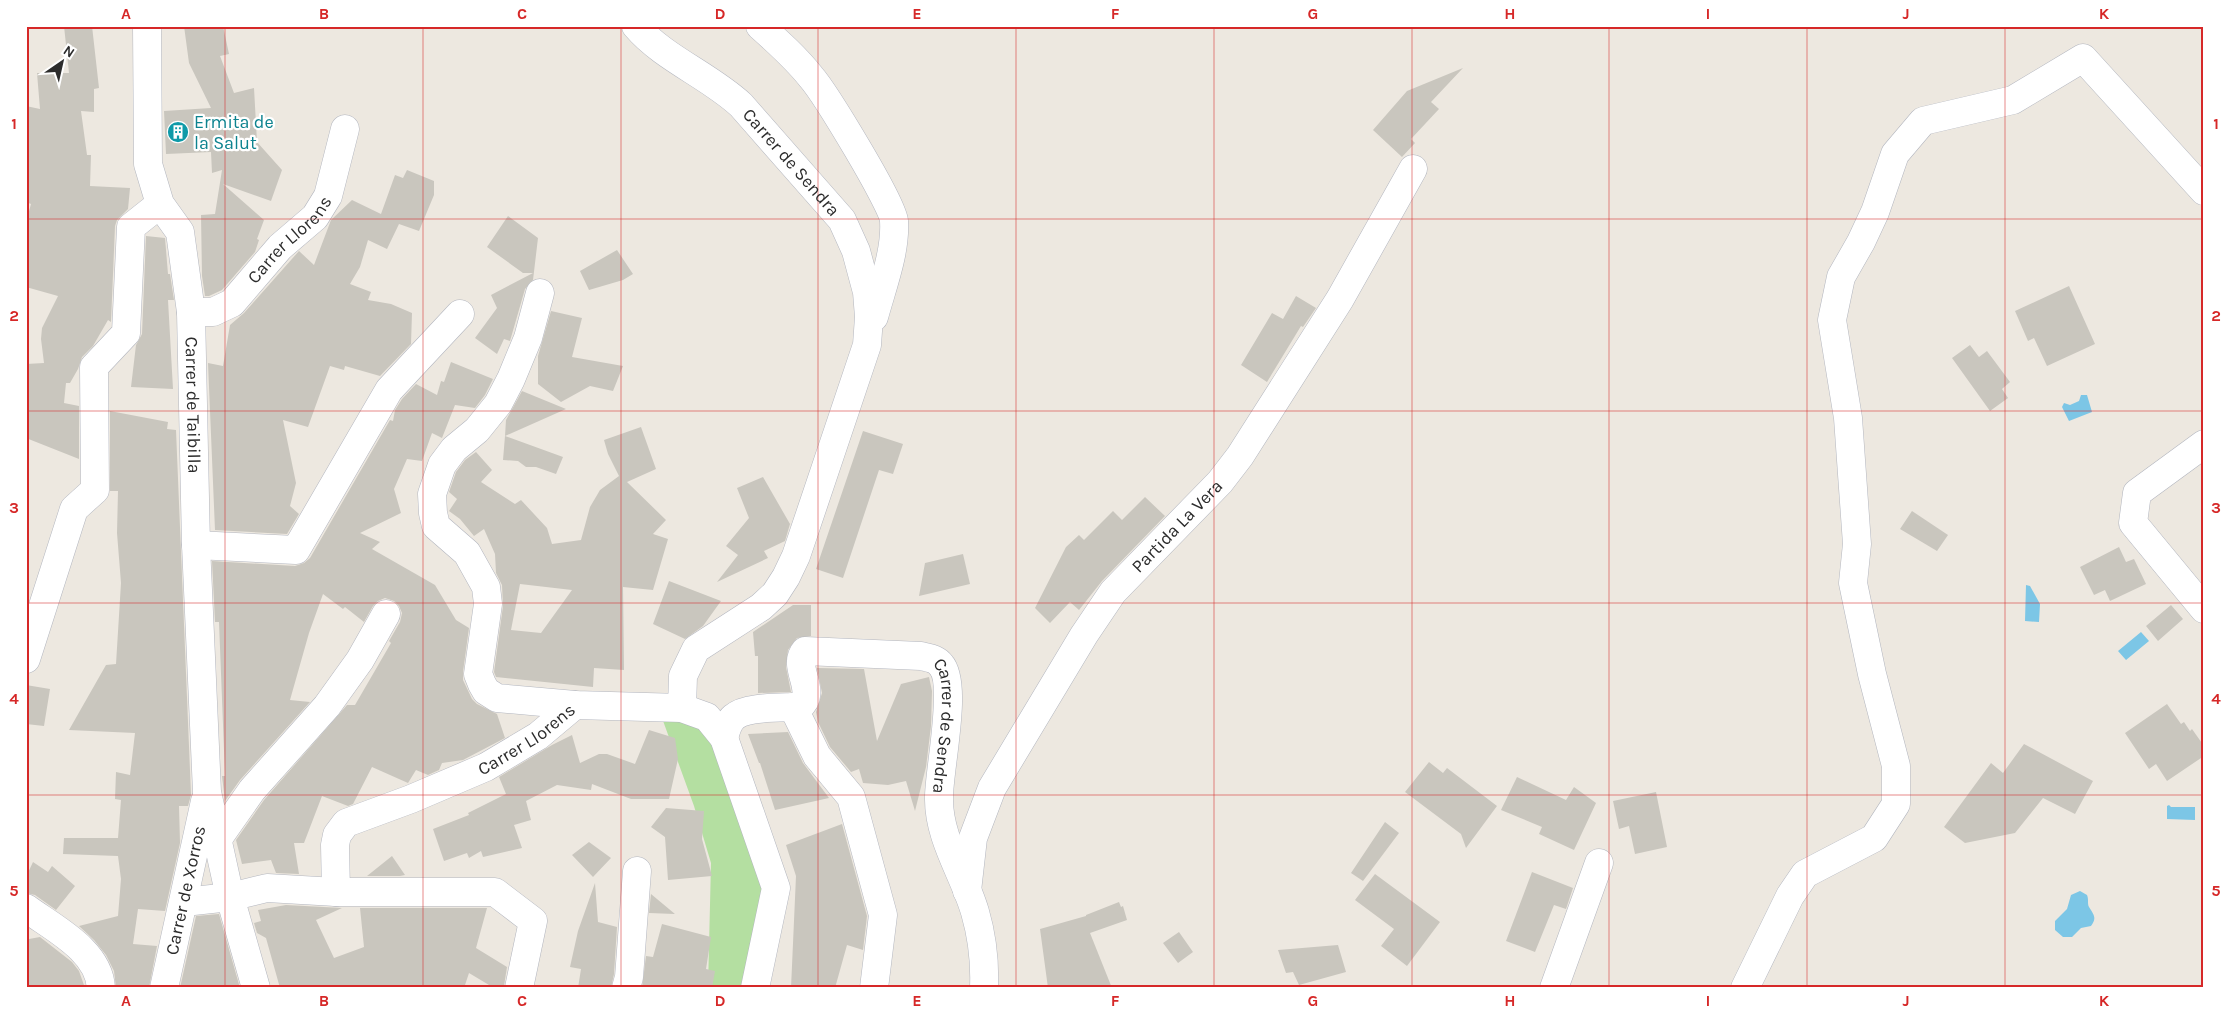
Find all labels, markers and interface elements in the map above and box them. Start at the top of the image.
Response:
text: A [121,4,131,23]
text: B [319,4,329,23]
text: C [517,4,527,23]
text: D [715,4,726,23]
text: E [912,4,922,23]
text: F [1111,4,1120,23]
text: G [1308,4,1318,23]
text: H [1504,4,1516,23]
text: I [1706,4,1710,23]
text: J [1902,4,1910,23]
text: K [2099,4,2110,23]
north arrow [38,38,88,88]
text: N [60,42,78,61]
street label: Carrer de Sendra [738,104,845,221]
place label: Ermita de la Salut [194,111,274,154]
text: 1 [11,114,17,133]
text: 1 [2213,114,2219,133]
building icon: Ermita de la Salut [166,120,190,144]
street label: Carrer Llorens [243,192,336,288]
text: 2 [9,306,19,325]
text: 2 [2211,306,2221,325]
street label: Carrer de Taibilla [181,336,205,474]
street label: Partida La Vera [1127,475,1227,577]
text: 3 [9,498,19,517]
text: 3 [2211,498,2221,517]
street label: Carrer de Sendra [928,653,959,794]
text: 4 [9,689,19,708]
text: 4 [2211,689,2221,708]
street label: Carrer Llorens [475,699,580,780]
street label: Carrer de Xorros [161,823,210,957]
text: 5 [9,881,19,900]
text: 5 [2211,881,2221,900]
text: A [121,991,131,1010]
text: B [319,991,329,1010]
text: C [517,991,527,1010]
text: D [715,991,726,1010]
text: E [912,991,922,1010]
text: F [1111,991,1120,1010]
text: G [1308,991,1318,1010]
text: H [1504,991,1516,1010]
text: I [1706,991,1710,1010]
text: J [1902,991,1910,1010]
text: K [2099,991,2110,1010]

